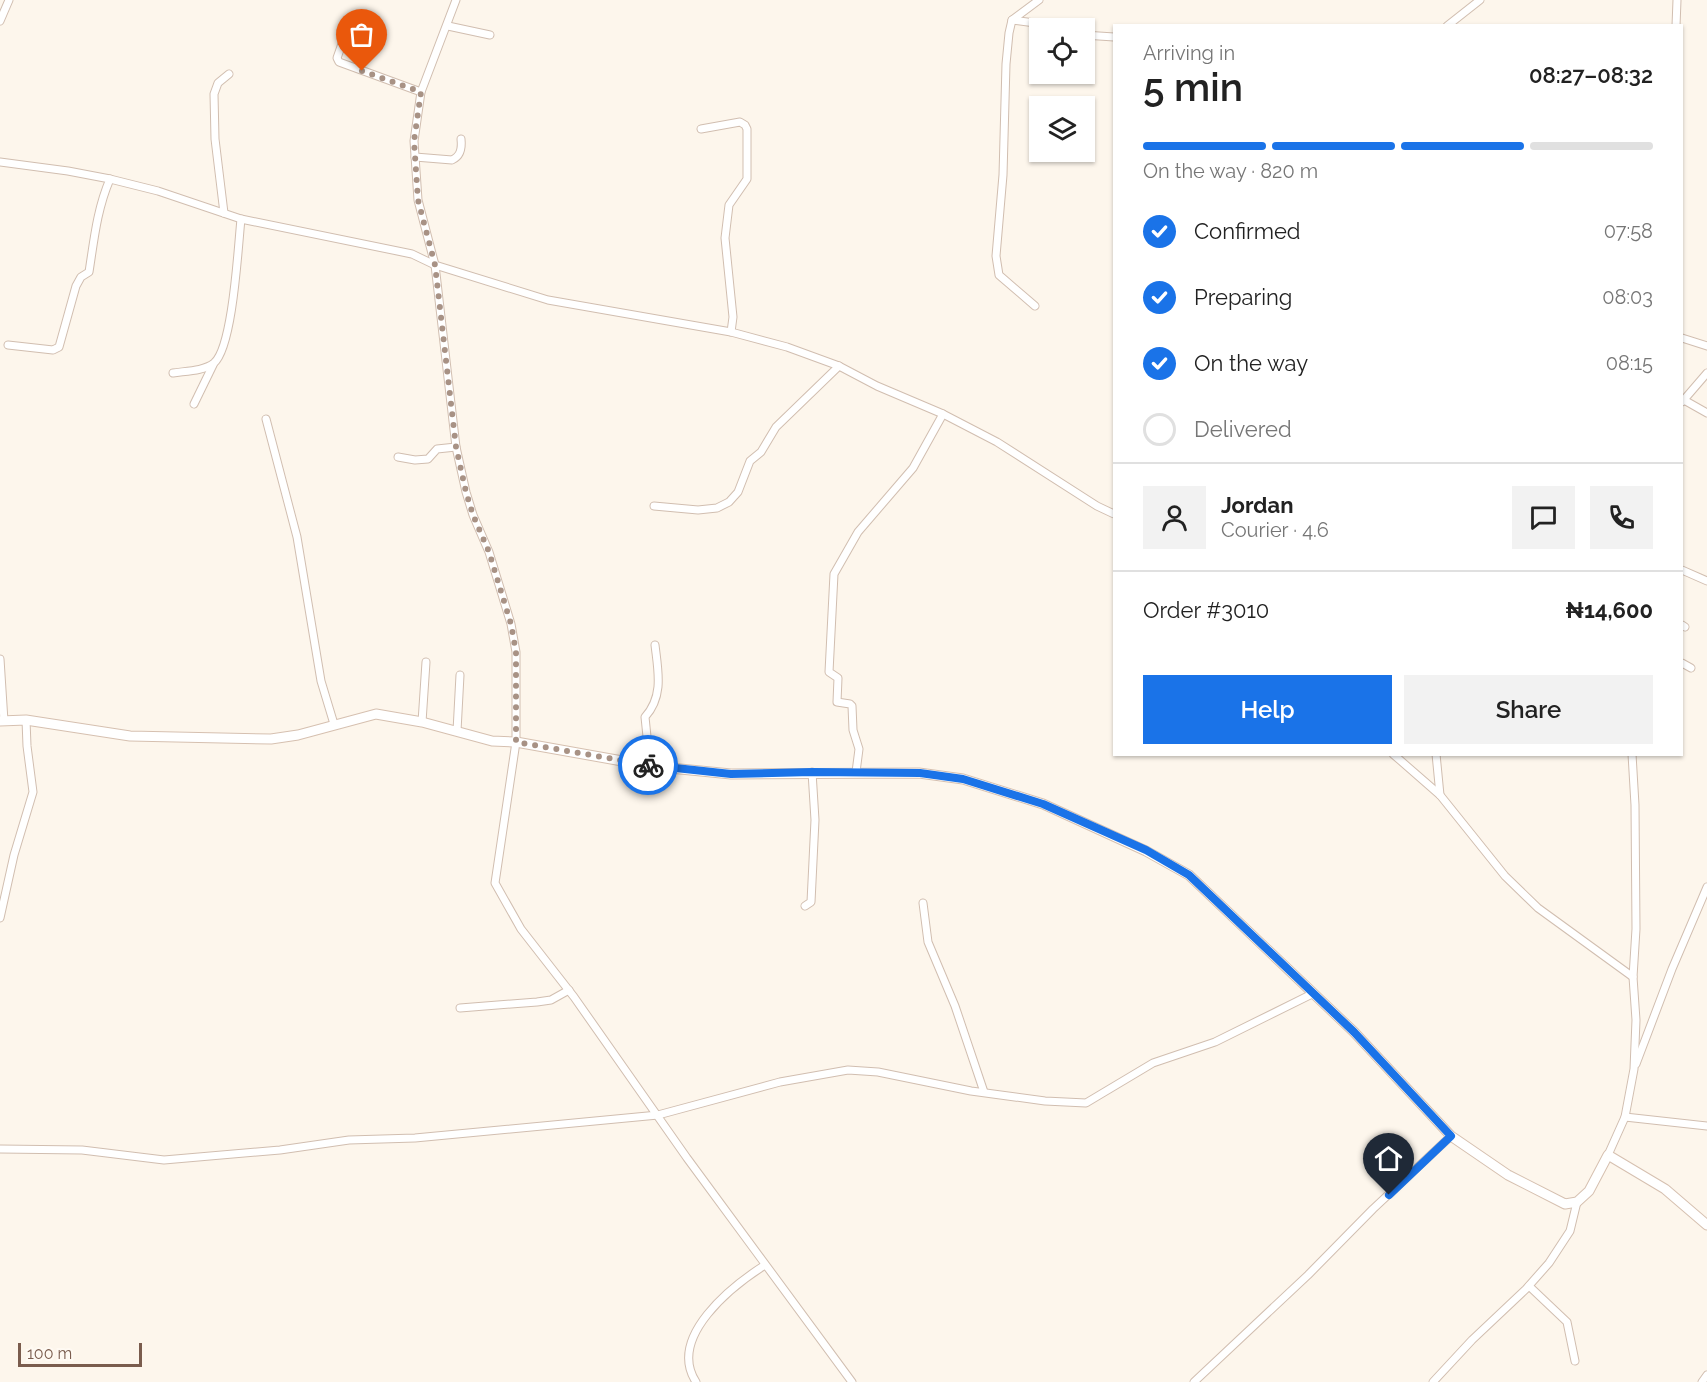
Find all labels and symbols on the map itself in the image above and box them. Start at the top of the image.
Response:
pin [336,9,387,71]
courier [618,735,678,795]
pin [1363,1133,1414,1195]
scale bar [18,1340,142,1368]

